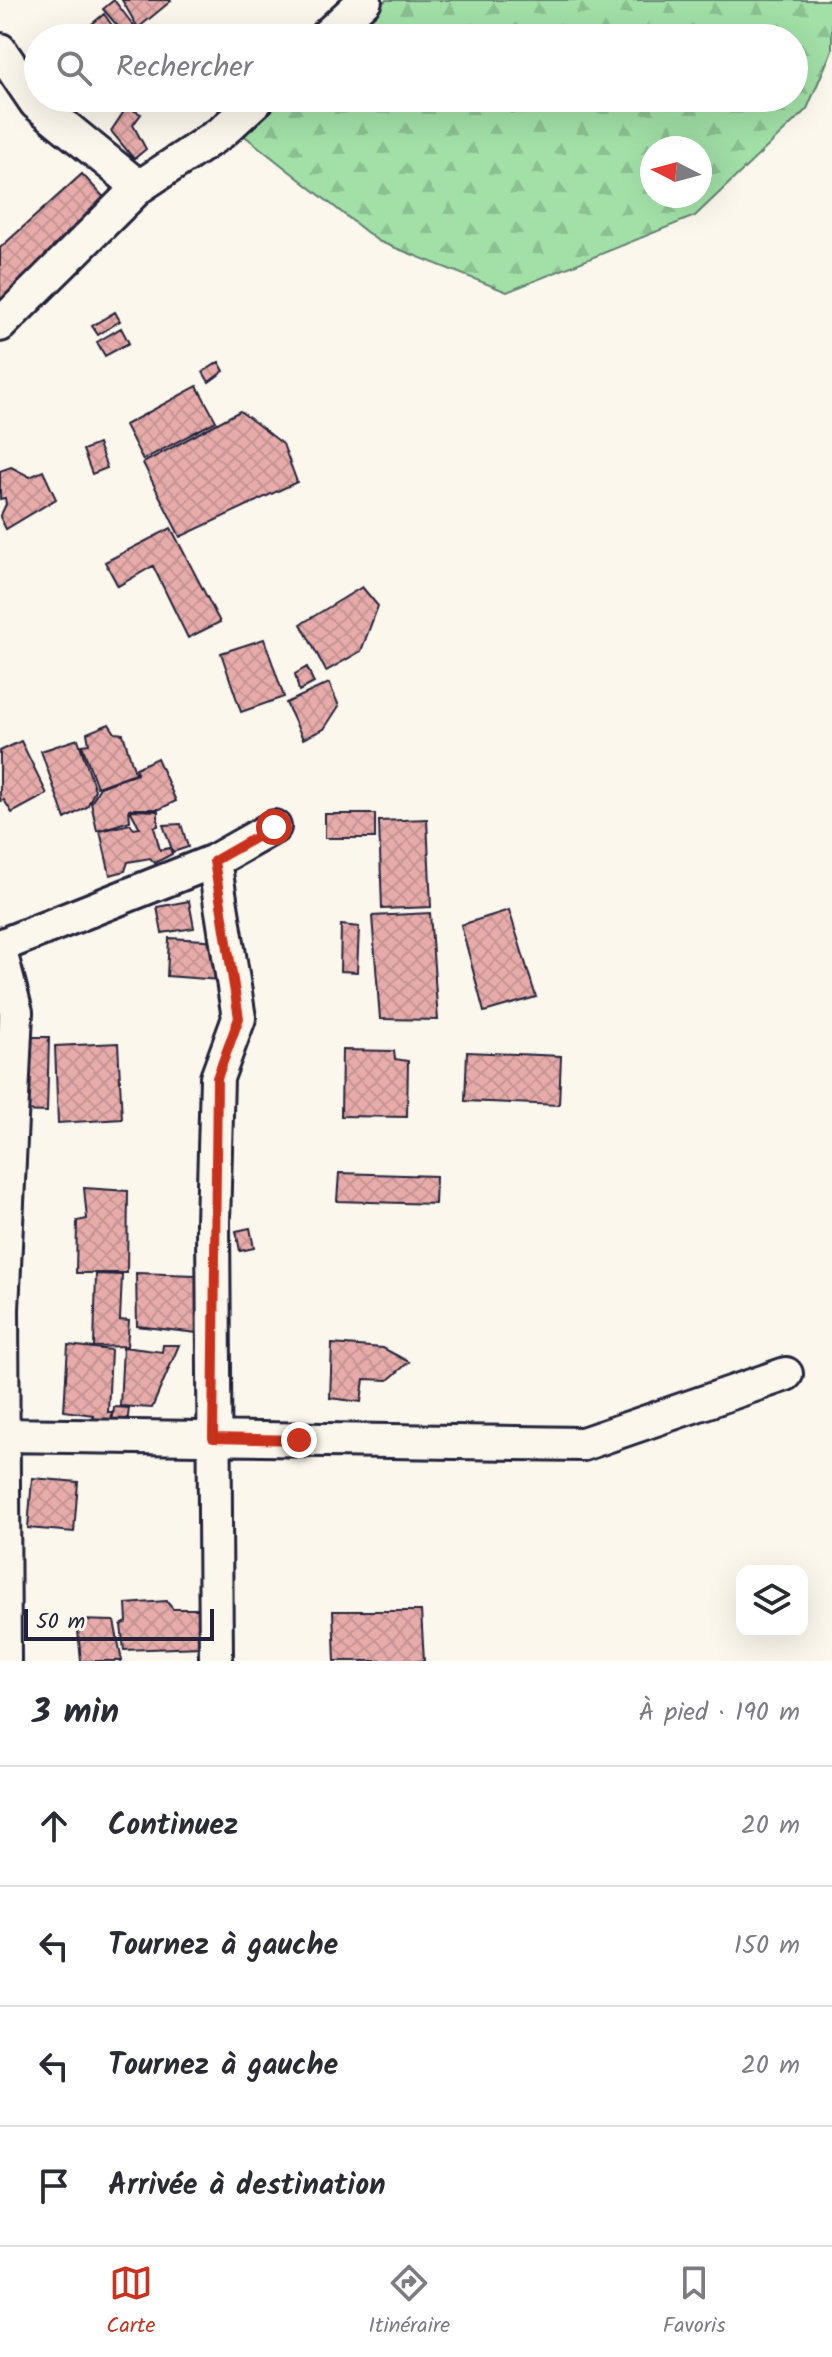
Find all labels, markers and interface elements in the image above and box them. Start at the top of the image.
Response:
search box [24,24,808,112]
text: Rechercher [116,44,253,92]
icon: search [52,46,96,90]
north arrow [640,136,712,208]
route start [256,809,292,845]
route end [281,1422,317,1458]
map controls [736,1565,808,1637]
button: layers [736,1565,808,1637]
scale bar [24,1605,214,1641]
text: 50 m [36,1605,85,1640]
text: 3 min [32,1686,119,1740]
text: À pied · 190 m [638,1692,800,1734]
text: Continuez [108,1802,238,1850]
icon: ahead [32,1804,76,1848]
text: 20 m [741,1805,800,1847]
text: Tournez à gauche [108,1922,338,1970]
icon: left [32,1924,76,1968]
text: 150 m [734,1925,800,1967]
text: Tournez à gauche [108,2042,338,2090]
icon: left [32,2044,76,2088]
text: 20 m [741,2045,800,2087]
text: Arrivée à destination [108,2162,386,2210]
icon: arrive [32,2164,76,2208]
tab: Carte [106,2261,156,2344]
tab: Itinéraire [368,2261,450,2344]
tab: Favoris [663,2261,726,2344]

